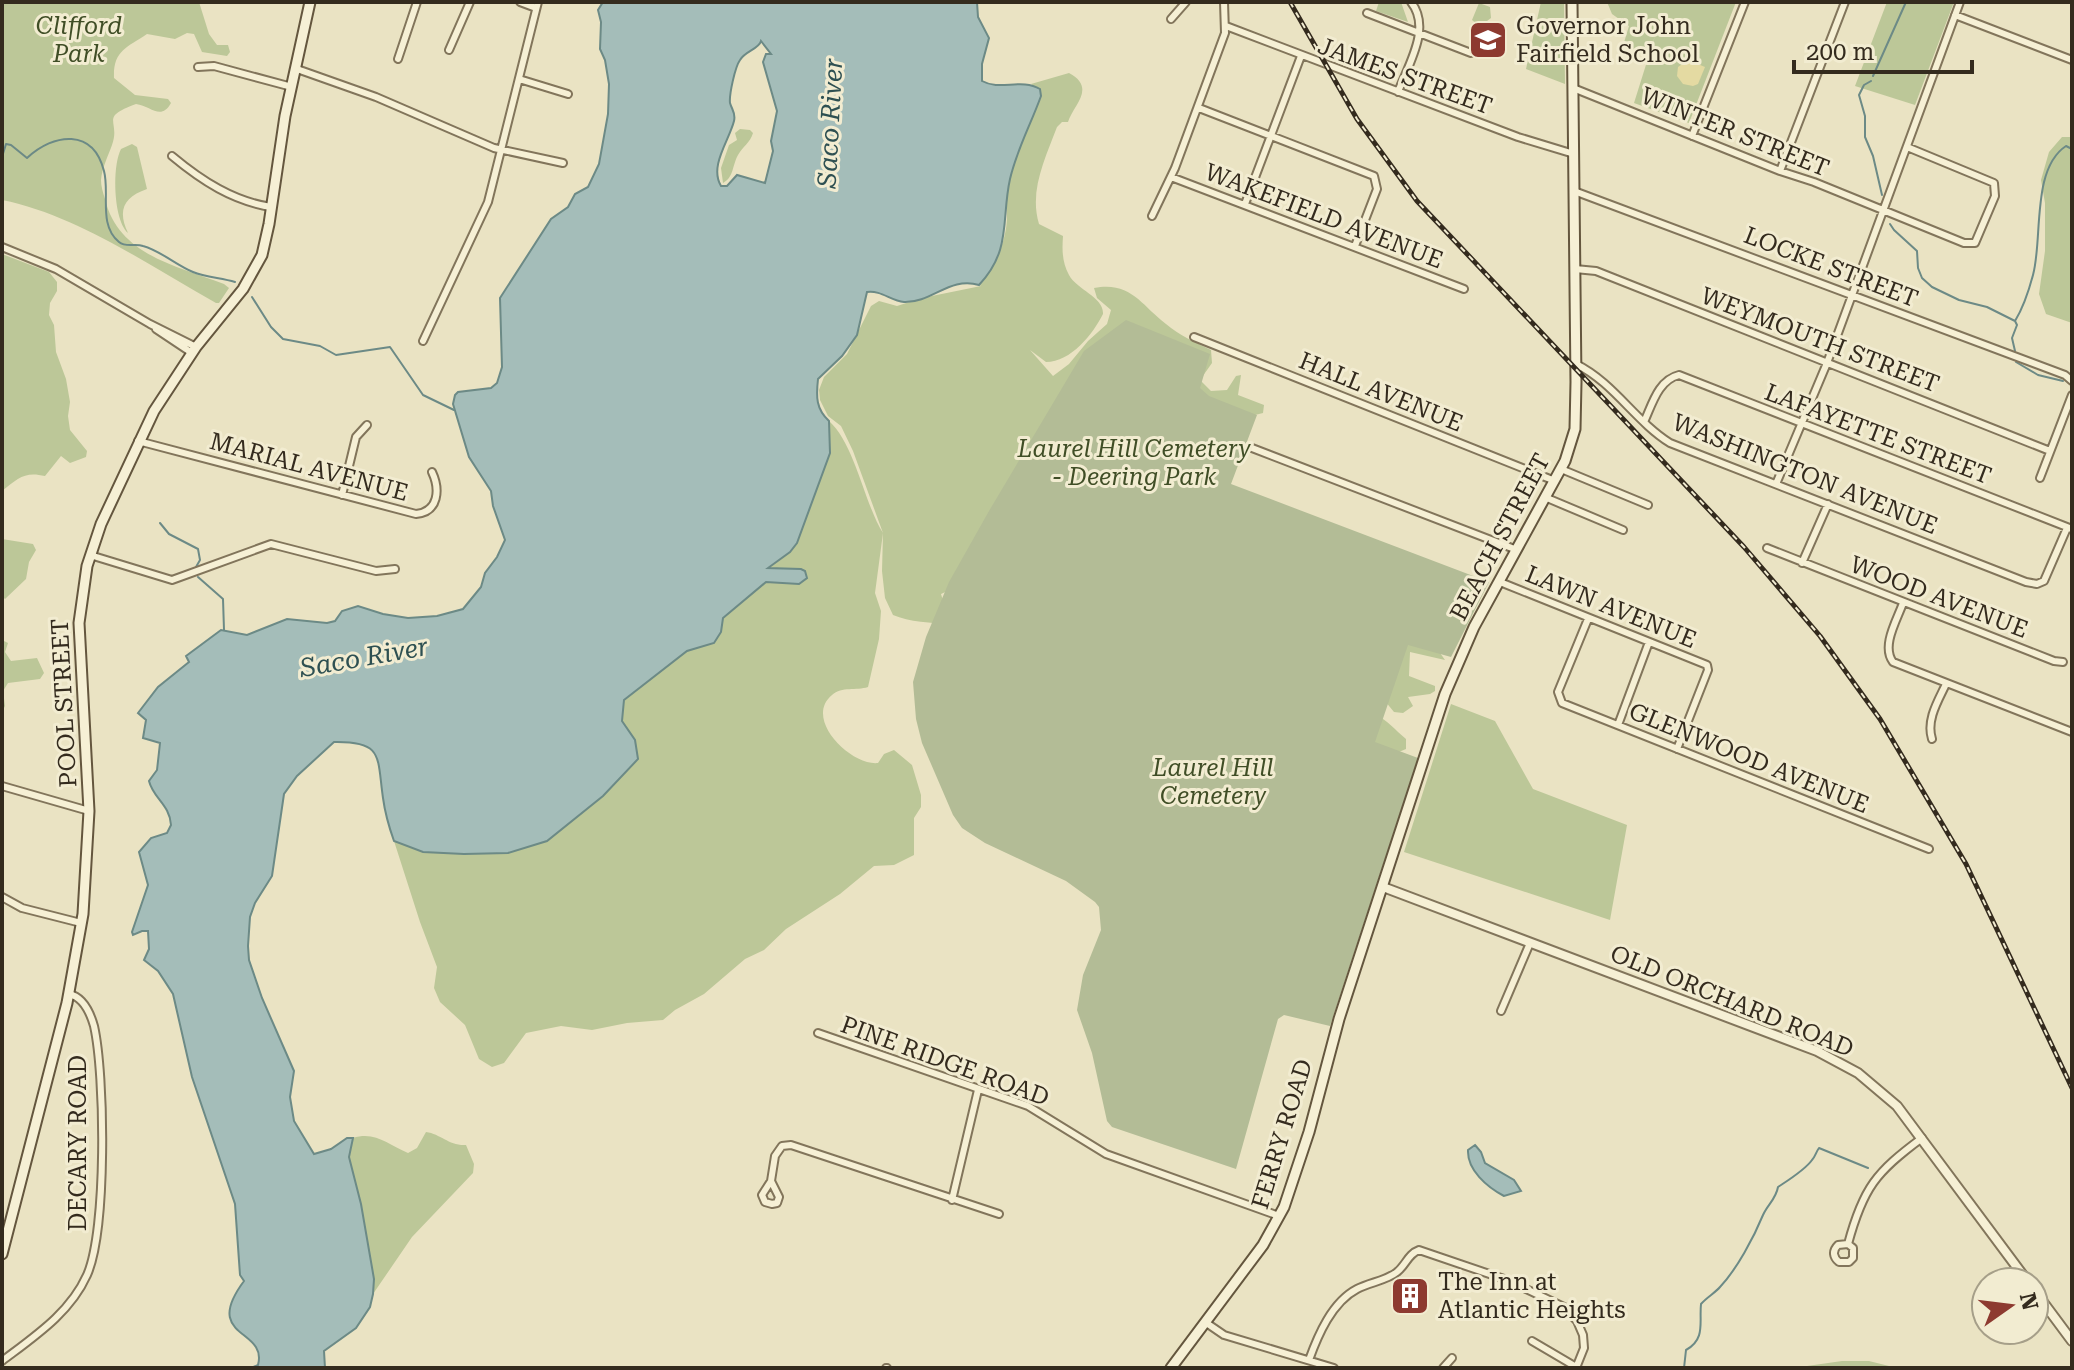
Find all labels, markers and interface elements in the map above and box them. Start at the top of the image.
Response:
park label: Clifford Park [36,12,122,68]
place label: Governor John Fairfield School [1516,12,1699,68]
school or university icon: Governor John Fairfield School [1467,19,1509,61]
scale bar [1794,24,1972,74]
street label: JAMES STREET [1314,32,1496,120]
text: 200 m [1806,38,1874,66]
water label: Saco River [812,57,848,190]
street label: WINTER STREET [1637,81,1833,183]
street label: WAKEFIELD AVENUE [1201,158,1447,274]
street label: LOCKE STREET [1740,221,1922,313]
street label: WEYMOUTH STREET [1697,282,1943,398]
street label: HALL AVENUE [1295,346,1467,438]
street label: LAFAYETTE STREET [1761,378,1995,490]
street label: WASHINGTON AVENUE [1668,408,1942,540]
street label: MARIAL AVENUE [207,427,411,507]
park label: Laurel Hill Cemetery - Deering Park [1016,435,1251,491]
street label: BEACH STREET [1444,449,1556,625]
street label: WOOD AVENUE [1846,550,2032,644]
street label: LAWN AVENUE [1521,560,1701,654]
street label: POOL STREET [46,618,82,788]
water label: Saco River [296,631,431,683]
street label: GLENWOOD AVENUE [1625,697,1873,819]
park label: Laurel Hill Cemetery [1152,754,1273,810]
street label: OLD ORCHARD ROAD [1606,939,1858,1063]
street label: PINE RIDGE ROAD [837,1010,1053,1112]
street label: DECARY ROAD [64,1055,92,1231]
street label: FERRY ROAD [1246,1056,1318,1212]
north arrow [1970,1266,2050,1346]
place label: The Inn at Atlantic Heights [1438,1268,1626,1324]
building icon: The Inn at Atlantic Heights [1389,1275,1431,1317]
text: N [2015,1290,2043,1313]

